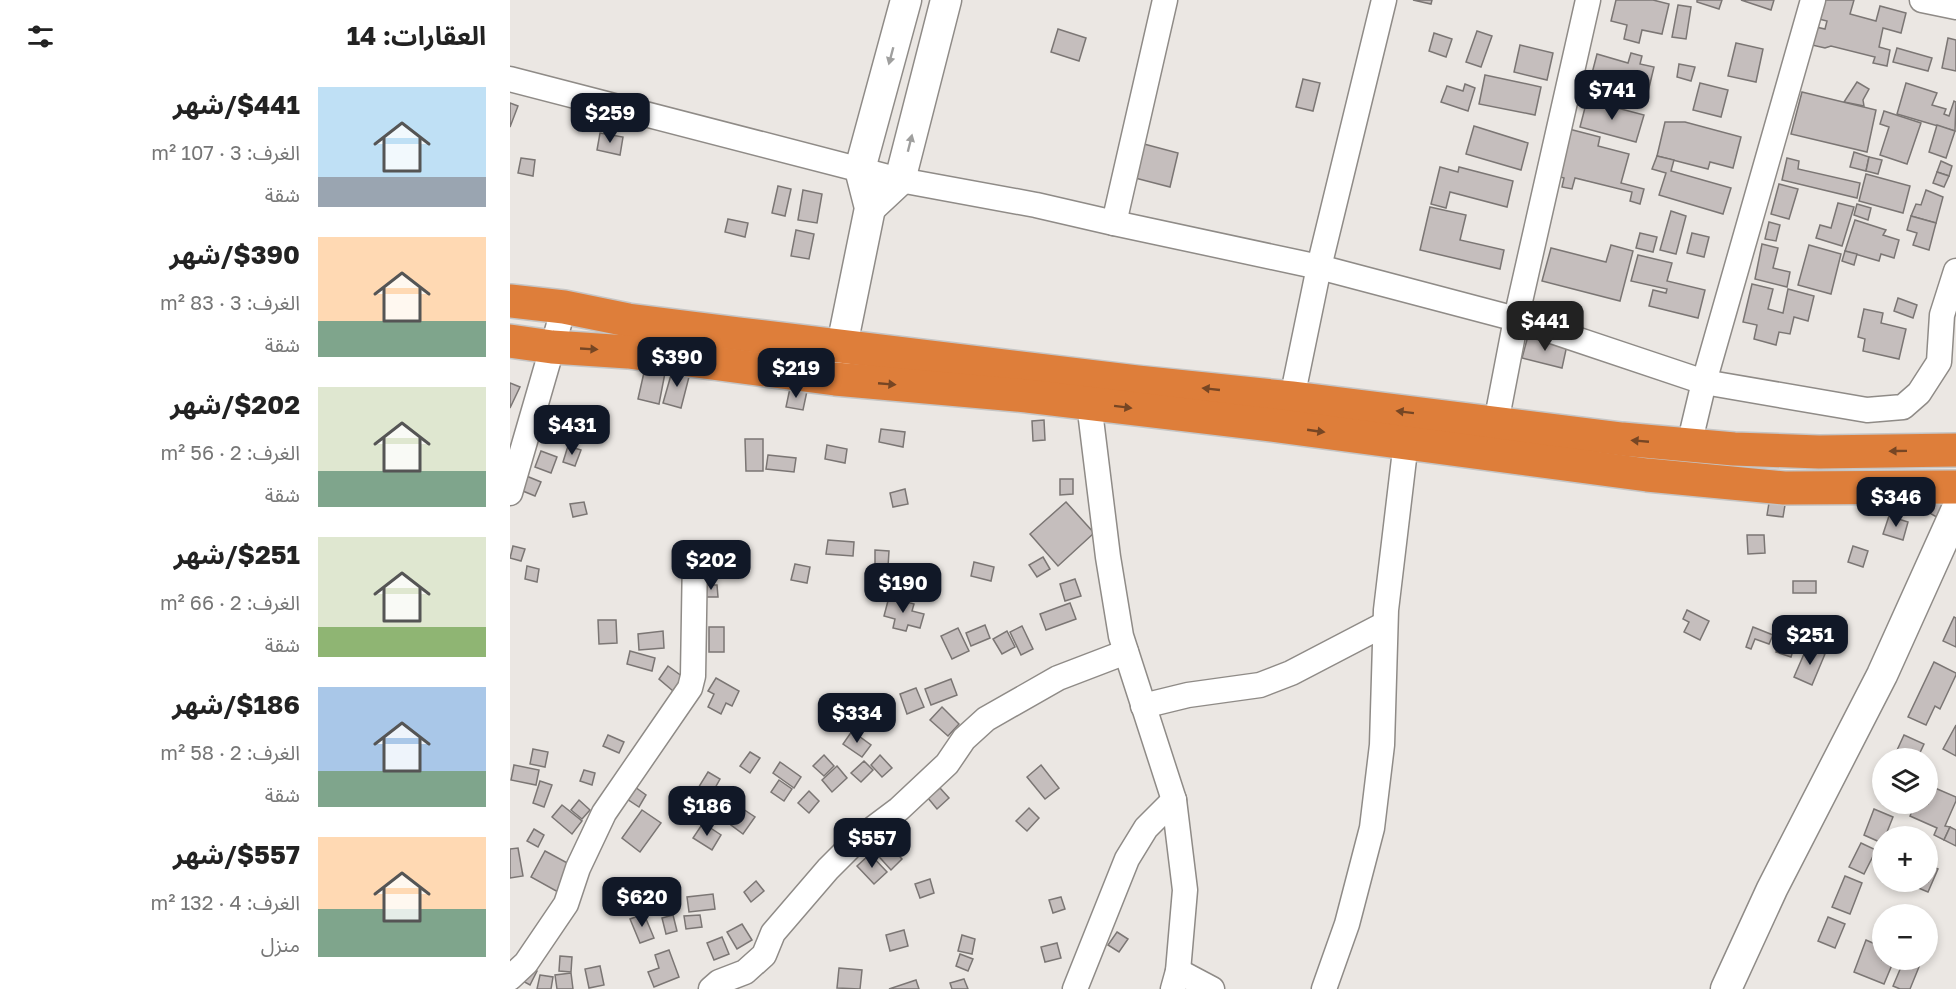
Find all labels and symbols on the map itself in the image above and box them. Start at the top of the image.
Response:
one-way arrow [886,48,895,66]
pin: $741 [1576,70,1648,121]
pin: $259 [574,93,646,144]
one-way arrow [905,133,915,152]
pin: $441 [1509,301,1581,352]
pin: $390 [641,337,713,388]
one-way arrow [580,345,599,354]
pin: $219 [760,348,832,399]
one-way arrow [877,379,896,389]
one-way arrow [1202,384,1221,394]
one-way arrow [1113,402,1132,412]
pin: $431 [536,405,608,456]
one-way arrow [1395,407,1414,416]
one-way arrow [1307,426,1326,435]
one-way arrow [1630,436,1649,446]
one-way arrow [1888,446,1907,456]
pin: $346 [1860,477,1932,528]
pin: $202 [675,540,747,591]
pin: $190 [867,563,939,614]
pin: $251 [1774,615,1846,666]
pin: $334 [821,693,893,744]
pin: $186 [671,786,743,837]
pin: $557 [836,818,908,869]
pin: $620 [606,877,678,928]

